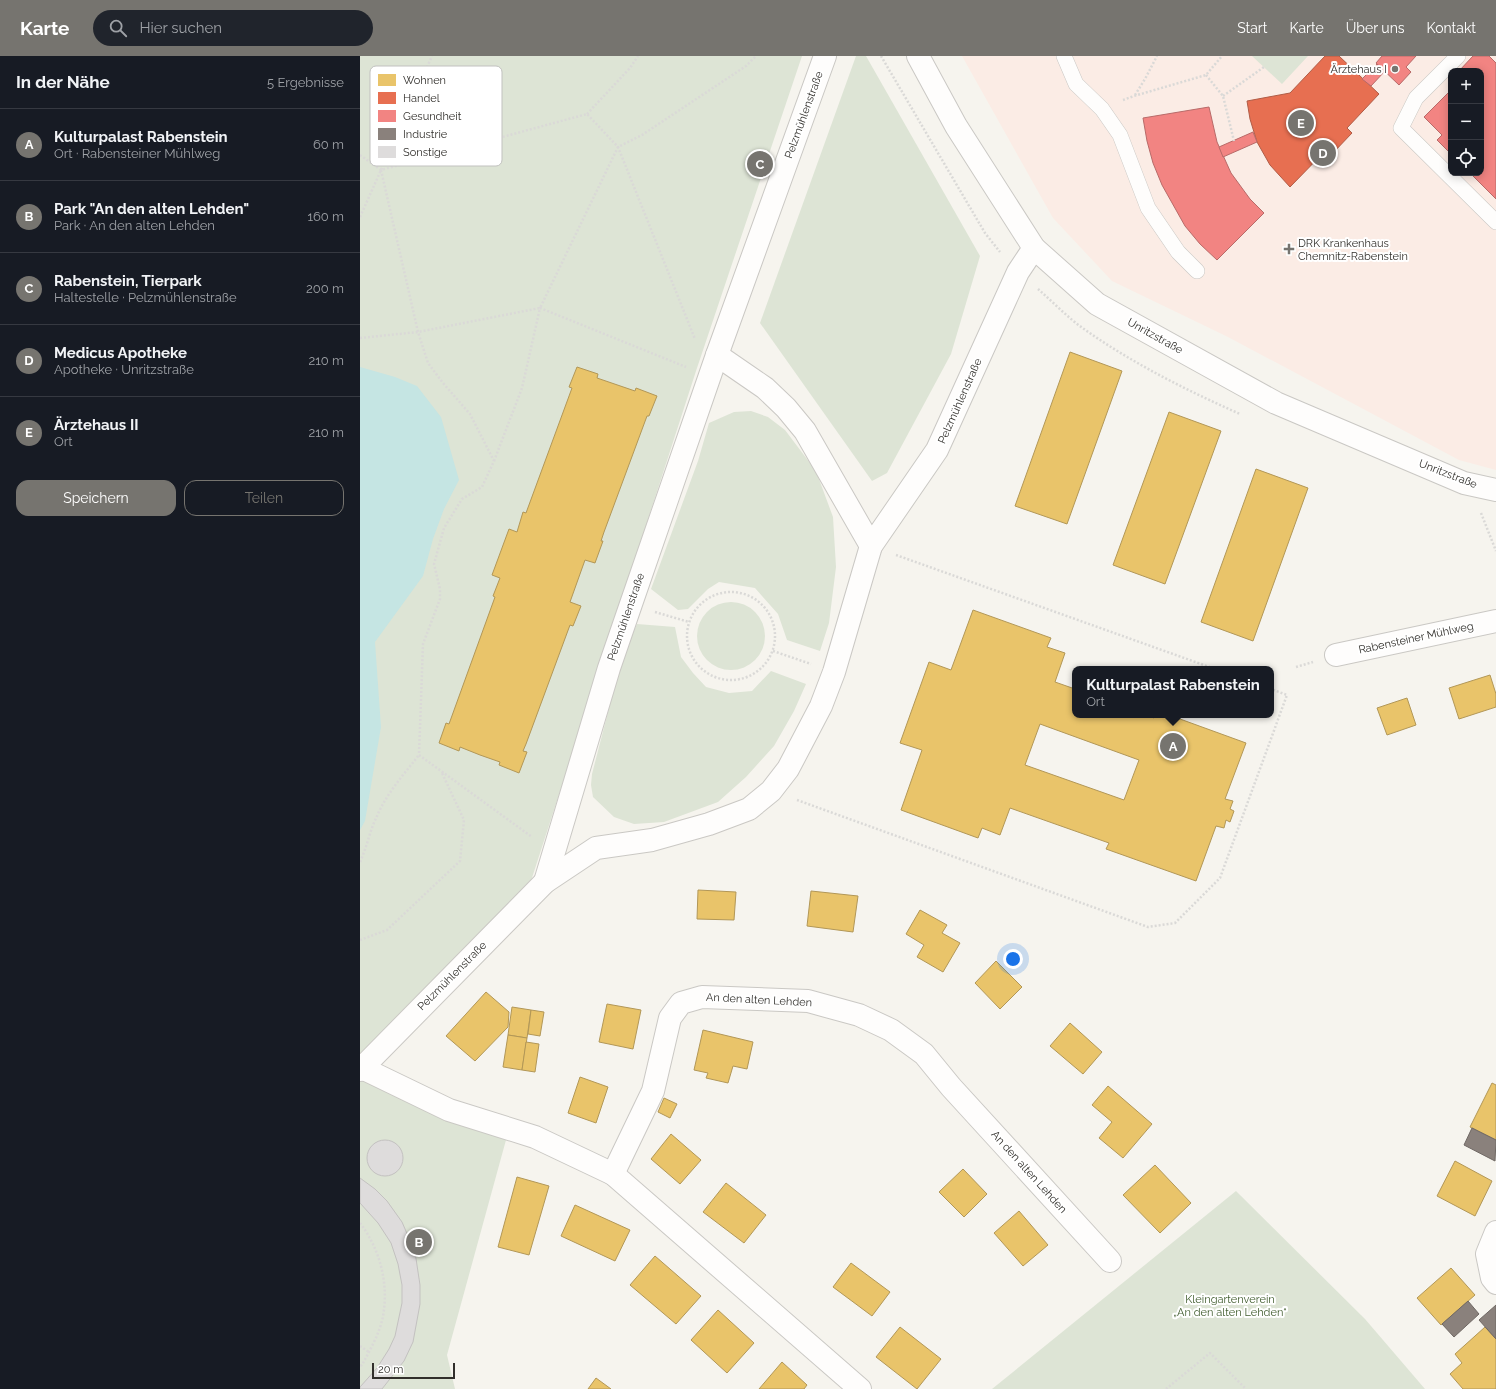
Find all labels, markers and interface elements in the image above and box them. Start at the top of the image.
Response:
search box [93,10,373,46]
text: Karte [20,17,69,39]
icon: search [107,17,129,39]
text: Hier suchen [139,19,222,37]
text: Start [1237,20,1267,36]
text: Karte [1289,20,1324,36]
text: Über uns [1346,20,1405,36]
text: Kontakt [1427,20,1476,36]
place label: Ärztehaus I [1330,63,1387,76]
marker: Ärztehaus I [1390,64,1400,74]
legend [370,66,502,166]
map controls [1448,68,1484,176]
button: + [1448,68,1484,104]
street label: Pelzmühlenstraße [782,69,826,160]
text: In der Nähe [16,72,110,92]
text: Wohnen [403,74,446,87]
text: 5 Ergebnisse [267,75,344,90]
text: Handel [403,92,440,105]
button: − [1448,104,1484,140]
pin: E [1288,108,1314,138]
text: Gesundheit [403,110,462,123]
text: Kulturpalast Rabenstein [54,128,228,146]
text: Industrie [403,128,448,141]
text: A [25,137,33,152]
text: 60 m [313,137,344,152]
pin: D [1310,138,1336,168]
button: locate [1448,140,1484,176]
text: Ort · Rabensteiner Mühlweg [54,146,220,161]
text: Sonstige [403,146,448,159]
pin: C [747,149,773,179]
text: Park "An den alten Lehden" [54,200,249,218]
text: B [25,209,33,224]
text: 160 m [307,209,344,224]
text: Park · An den alten Lehden [54,218,215,233]
place label: DRK Krankenhaus Chemnitz-Rabenstein [1298,237,1408,263]
marker: DRK Krankenhaus Chemnitz-Rabenstein [1283,243,1295,255]
text: Rabenstein, Tierpark [54,272,202,290]
text: C [25,281,33,296]
text: 200 m [306,281,344,296]
text: Haltestelle · Pelzmühlenstraße [54,290,237,305]
street label: Unritzstraße [1125,315,1185,357]
text: Medicus Apotheke [54,344,187,362]
text: D [24,353,34,368]
text: 210 m [308,353,344,368]
street label: Pelzmühlenstraße [935,356,985,446]
text: Apotheke · Unritzstraße [54,362,194,377]
text: Ärztehaus II [54,416,138,434]
text: E [25,425,33,440]
text: 210 m [308,425,344,440]
text: Ort [54,434,73,449]
street label: Unritzstraße [1417,457,1479,491]
button: Speichern [16,480,176,516]
button: Teilen [184,480,344,516]
street label: Pelzmühlenstraße [605,571,647,663]
street label: Rabensteiner Mühlweg [1357,619,1475,657]
popup [1072,666,1274,718]
text: Kulturpalast Rabenstein [1086,676,1260,694]
text: Ort [1086,694,1105,709]
pin: A [1160,731,1186,761]
street label: Pelzmühlenstraße [415,939,489,1013]
your location [1003,949,1023,969]
street label: An den alten Lehden [706,991,812,1009]
street label: An den alten Lehden [989,1128,1069,1216]
pin: B [406,1227,432,1257]
park label: Kleingartenverein „An den alten Lehden“ [1173,1293,1287,1319]
scale bar [372,1361,455,1380]
text: 20 m [378,1363,403,1376]

